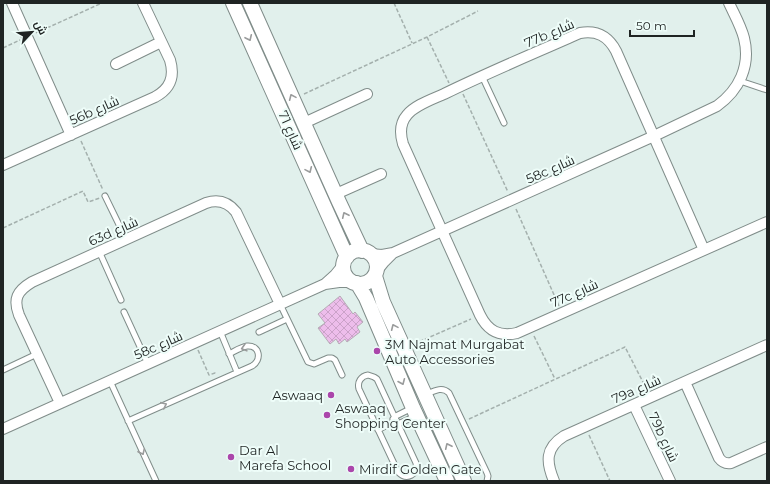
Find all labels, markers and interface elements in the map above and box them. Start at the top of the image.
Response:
north arrow [12,12,52,52]
scale bar [630,12,694,38]
street label: 77b شارع [522,15,577,52]
text: ش [32,18,50,37]
text: 50 m [636,18,667,33]
one-way arrow [245,35,253,42]
street label: 56b شارع [67,92,122,129]
one-way arrow [289,94,297,101]
street label: شارع 71 [274,108,307,152]
street label: 58c شارع [523,151,577,188]
one-way arrow [304,166,312,173]
one-way arrow [342,212,350,220]
street label: 63d شارع [86,213,141,250]
street label: 77c شارع [548,275,601,312]
one-way arrow [391,324,399,331]
street label: 58c شارع [131,327,185,364]
place label: 3M Najmat Murgabat Auto Accessories [385,336,525,367]
one-way arrow [240,343,247,352]
marker: 3M Najmat Murgabat Auto Accessories [372,346,382,356]
street label: 79a شارع [609,371,663,408]
one-way arrow [397,378,405,386]
place label: Aswaaq [272,387,323,403]
marker: Aswaaq [326,390,336,400]
place label: Aswaaq Shopping Center [335,400,446,431]
one-way arrow [160,402,167,410]
marker: Aswaaq Shopping Center [322,410,332,420]
street label: 79b شارع [645,410,682,465]
place label: Dar Al Marefa School [239,442,331,473]
one-way arrow [445,442,453,450]
one-way arrow [137,448,145,455]
marker: Dar Al Marefa School [226,452,236,462]
place label: Mirdif Golden Gate [359,461,481,477]
marker: Mirdif Golden Gate [346,464,356,474]

